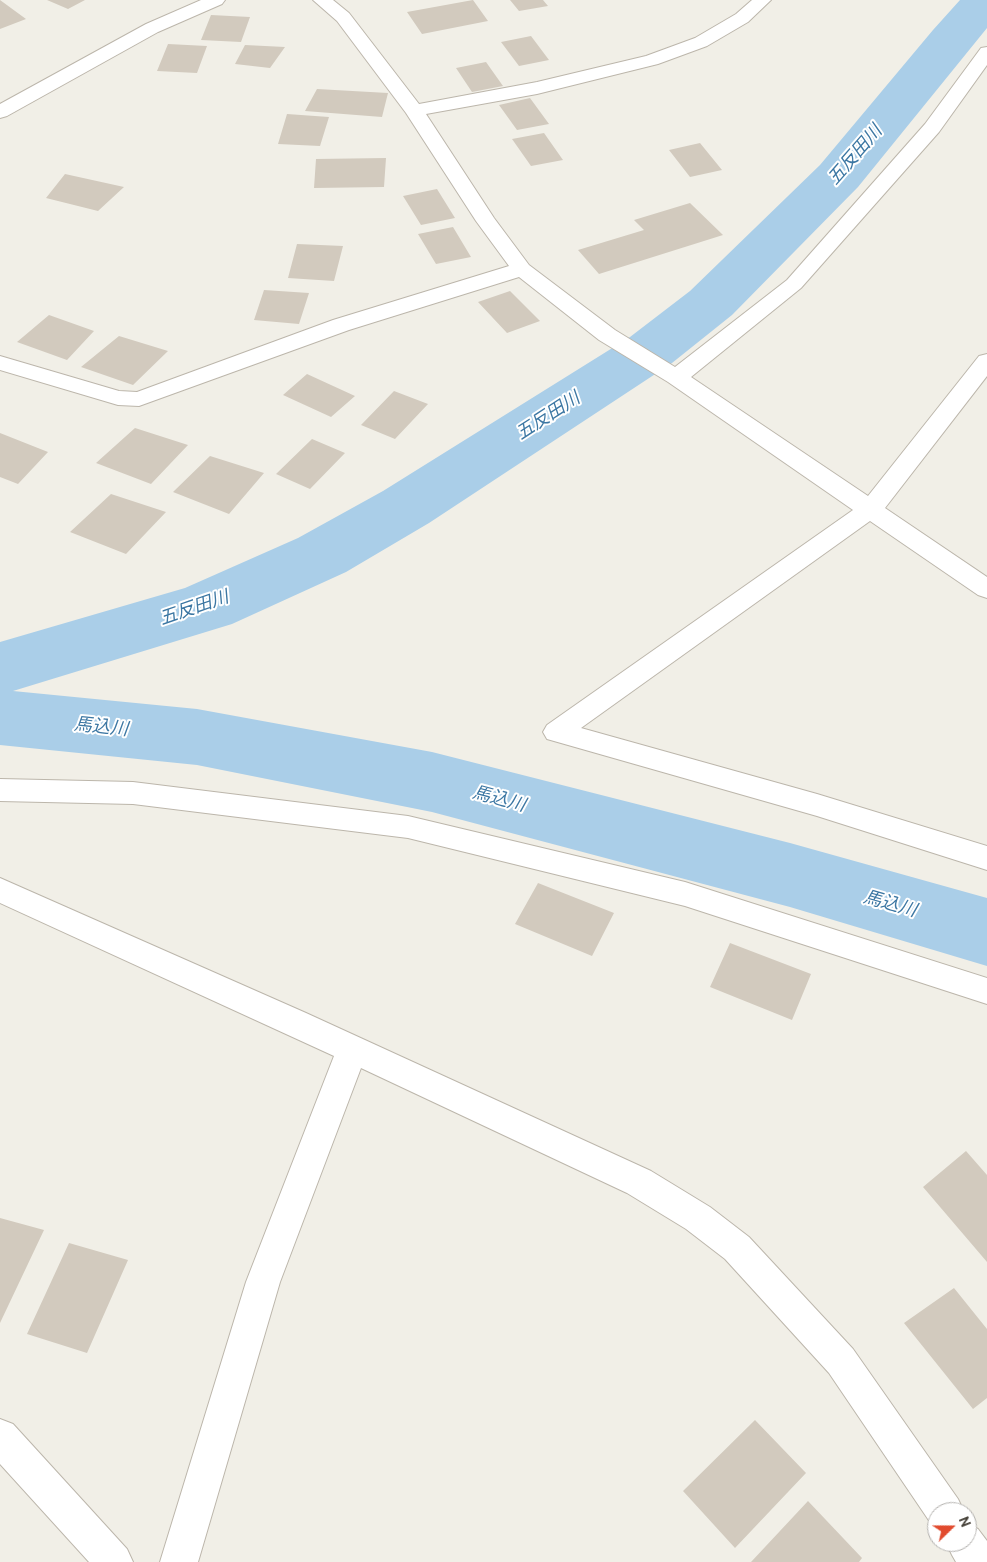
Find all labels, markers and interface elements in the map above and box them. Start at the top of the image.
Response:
water label: 五反田川 [823,121,887,189]
water label: 五反田川 [512,387,584,445]
water label: 五反田川 [156,586,232,630]
water label: 馬込川 [73,713,129,741]
water label: 馬込川 [470,782,528,816]
water label: 馬込川 [861,886,919,922]
north arrow [927,1502,977,1552]
text: N [955,1514,975,1530]

